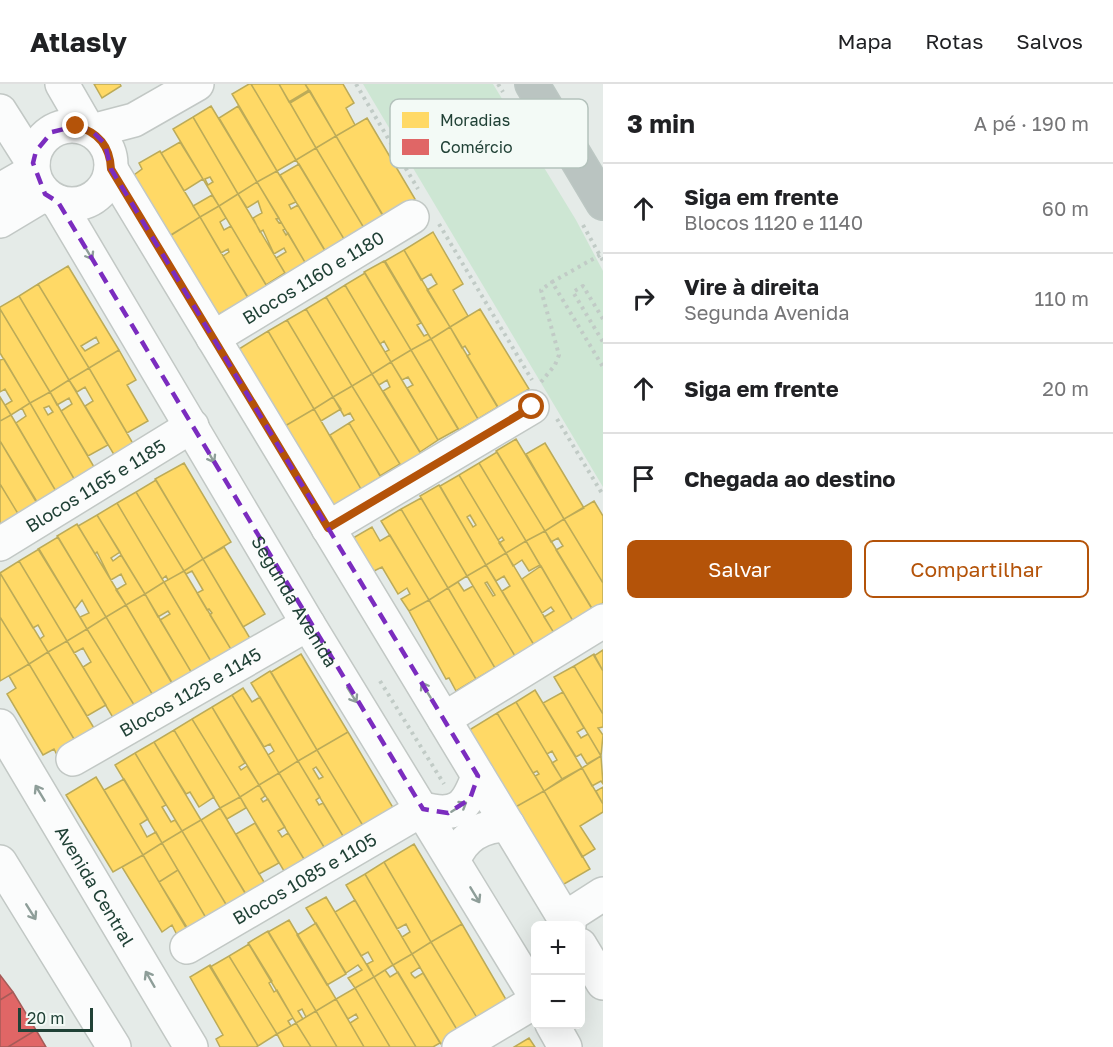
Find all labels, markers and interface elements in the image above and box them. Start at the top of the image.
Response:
text: Atlasly [30,25,127,58]
text: Mapa [838,28,892,54]
text: Rotas [925,28,983,54]
text: Salvos [1016,28,1083,54]
legend [390,99,588,168]
text: 3 min [627,108,695,139]
text: Moradias [440,110,510,130]
text: A pé · 190 m [974,111,1089,135]
route end [62,112,88,138]
text: Comércio [440,137,513,157]
text: Siga em frente [684,183,839,210]
icon: ahead [627,192,660,225]
text: 60 m [1042,196,1089,220]
text: Blocos 1120 e 1140 [684,210,863,234]
street label: Blocos 1160 e 1180 [238,226,388,329]
one-way arrow [82,243,94,260]
text: Vire à direita [684,273,819,300]
icon: right [627,282,660,315]
text: 110 m [1035,286,1089,310]
text: Segunda Avenida [684,300,850,324]
icon: ahead [627,372,660,405]
text: Siga em frente [684,375,839,402]
text: 20 m [1042,376,1089,400]
route start [518,393,544,419]
street label: Blocos 1165 e 1185 [21,434,169,537]
one-way arrow [204,446,216,463]
icon: arrive [627,462,660,495]
text: Chegada ao destino [684,465,896,492]
street label: Segunda Avenida [247,531,342,671]
button: Salvar [627,540,852,598]
button: Compartilhar [864,540,1089,598]
street label: Blocos 1125 e 1145 [115,642,265,741]
one-way arrow [420,682,432,699]
one-way arrow [347,686,359,703]
one-way arrow [34,785,46,802]
one-way arrow [450,800,467,812]
street label: Avenida Central [51,822,140,950]
street label: Blocos 1085 e 1105 [228,828,380,929]
one-way arrow [469,886,481,903]
one-way arrow [25,903,37,920]
map controls [531,921,585,1029]
button: + [531,921,585,975]
one-way arrow [144,971,156,988]
button: − [531,975,585,1029]
scale bar [18,1005,93,1032]
text: 20 m [27,1008,64,1028]

